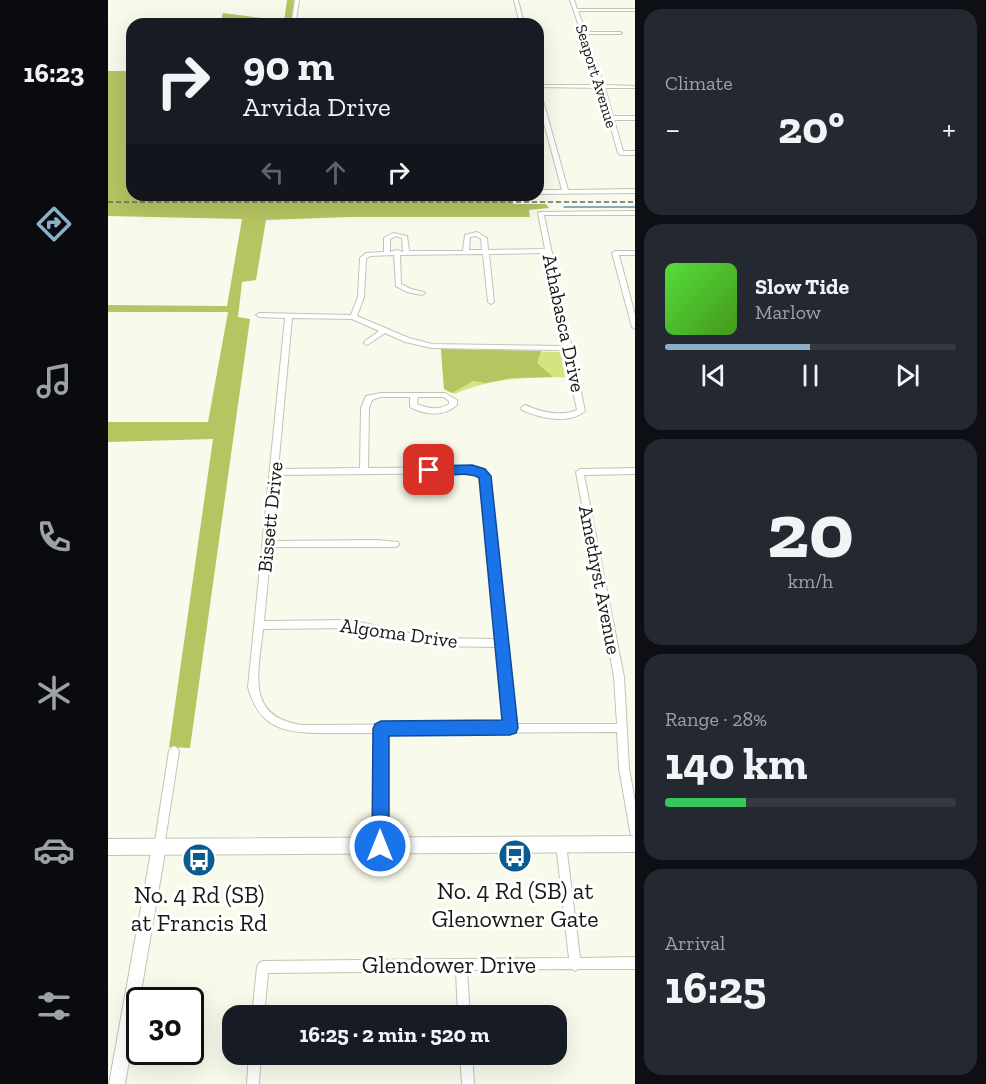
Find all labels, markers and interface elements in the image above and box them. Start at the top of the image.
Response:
street label: Seaport Avenue [572,22,621,130]
text: 90 m [243,40,334,91]
icon: right [144,42,222,120]
text: 16:23 [24,57,84,89]
text: Climate [665,71,733,95]
text: Arvida Drive [243,91,391,123]
text: 20° [778,101,844,155]
text: − [665,109,680,148]
text: + [942,109,956,148]
icon: left [256,156,289,189]
icon: ahead [319,156,352,189]
icon: right [382,156,415,189]
icon: directions [33,203,75,245]
street label: Athabasca Drive [538,252,590,394]
text: Slow Tide [755,273,849,300]
text: Marlow [755,300,821,324]
icon: previous [697,359,730,392]
icon: pause [794,359,827,392]
icon: next [891,359,924,392]
icon: music [33,360,75,402]
pin [403,444,454,495]
icon: arrive [412,453,445,486]
street label: Bissett Drive [252,461,288,573]
text: 20 [767,483,854,577]
street label: Amethyst Avenue [574,503,626,657]
icon: phone [33,516,75,558]
text: km/h [788,569,833,593]
street label: Algoma Drive [339,613,459,653]
icon: climate [33,672,75,714]
text: Range · 28% [665,707,767,731]
text: 140 km [665,737,807,791]
position arrow [348,814,412,878]
icon: car [33,829,75,871]
bus stop icon: No. 4 Rd (SB) at Glenowner Gate [497,838,533,874]
bus stop icon: No. 4 Rd (SB) at Francis Rd [181,842,217,878]
place label: No. 4 Rd (SB) at Glenowner Gate [432,876,599,933]
place label: No. 4 Rd (SB) at Francis Rd [131,880,267,937]
text: Arrival [665,931,725,955]
street label: Glendower Drive [362,950,536,979]
text: 16:25 [665,961,766,1015]
icon: filters [33,985,75,1027]
speed limit sign: 30 [126,987,204,1065]
text: 16:25 · 2 min · 520 m [299,1021,490,1048]

